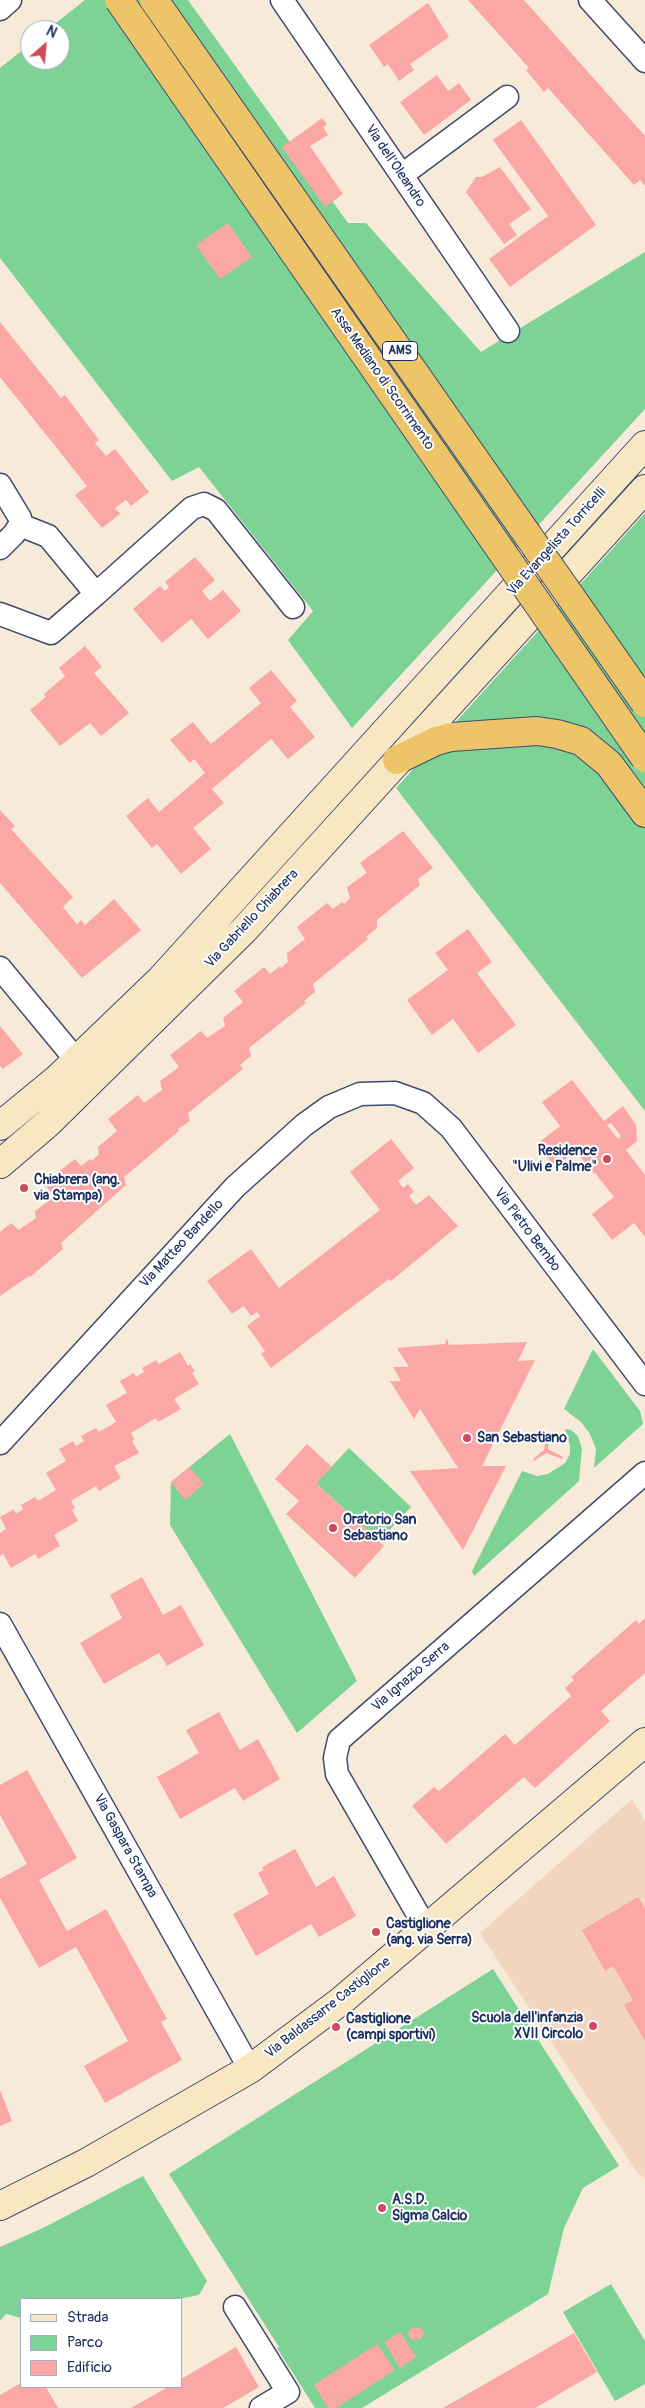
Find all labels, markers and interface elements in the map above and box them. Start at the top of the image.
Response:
north arrow [20,20,70,70]
text: N [44,22,60,42]
street label: Via dell'Oleandro [361,122,429,210]
street label: Asse Mediano di Scorrimento [326,305,438,453]
road number: AMS [382,342,418,361]
street label: Via Evangelista Torricelli [504,485,610,599]
street label: Via Gabriello Chiabrera [202,866,302,972]
place label: Residence "Ulivi e Palme" [512,1143,597,1176]
marker: Residence "Ulivi e Palme" [601,1153,613,1165]
place label: Chiabrera (ang. via Stampa) [34,1172,120,1204]
marker: Chiabrera (ang. via Stampa) [18,1182,30,1194]
street label: Via Pietro Bembo [490,1185,564,1275]
street label: Via Matteo Bandello [137,1196,227,1292]
place label: San Sebastiano [477,1430,567,1446]
marker: San Sebastiano [461,1432,473,1444]
place label: Oratorio San Sebastiano [343,1512,416,1544]
marker: Oratorio San Sebastiano [327,1522,339,1534]
street label: Via Ignazio Serra [369,1639,453,1715]
street label: Via Gaspara Stampa [90,1791,160,1901]
place label: Castiglione (ang. via Serra) [386,1916,472,1948]
marker: Castiglione (ang. via Serra) [370,1926,382,1938]
street label: Via Baldassarre Castiglione [262,1954,394,2062]
place label: Scuola dell'infanzia XVII Circolo [471,2010,583,2042]
place label: Castiglione (campi sportivi) [346,2011,436,2044]
marker: Scuola dell'infanzia XVII Circolo [587,2020,599,2032]
marker: Castiglione (campi sportivi) [330,2021,342,2033]
place label: A.S.D. Sigma Calcio [392,2192,467,2224]
marker: A.S.D. Sigma Calcio [376,2202,388,2214]
legend [20,2298,182,2388]
text: Strada [67,2308,108,2327]
text: Parco [67,2333,103,2352]
text: Edificio [67,2358,112,2377]

